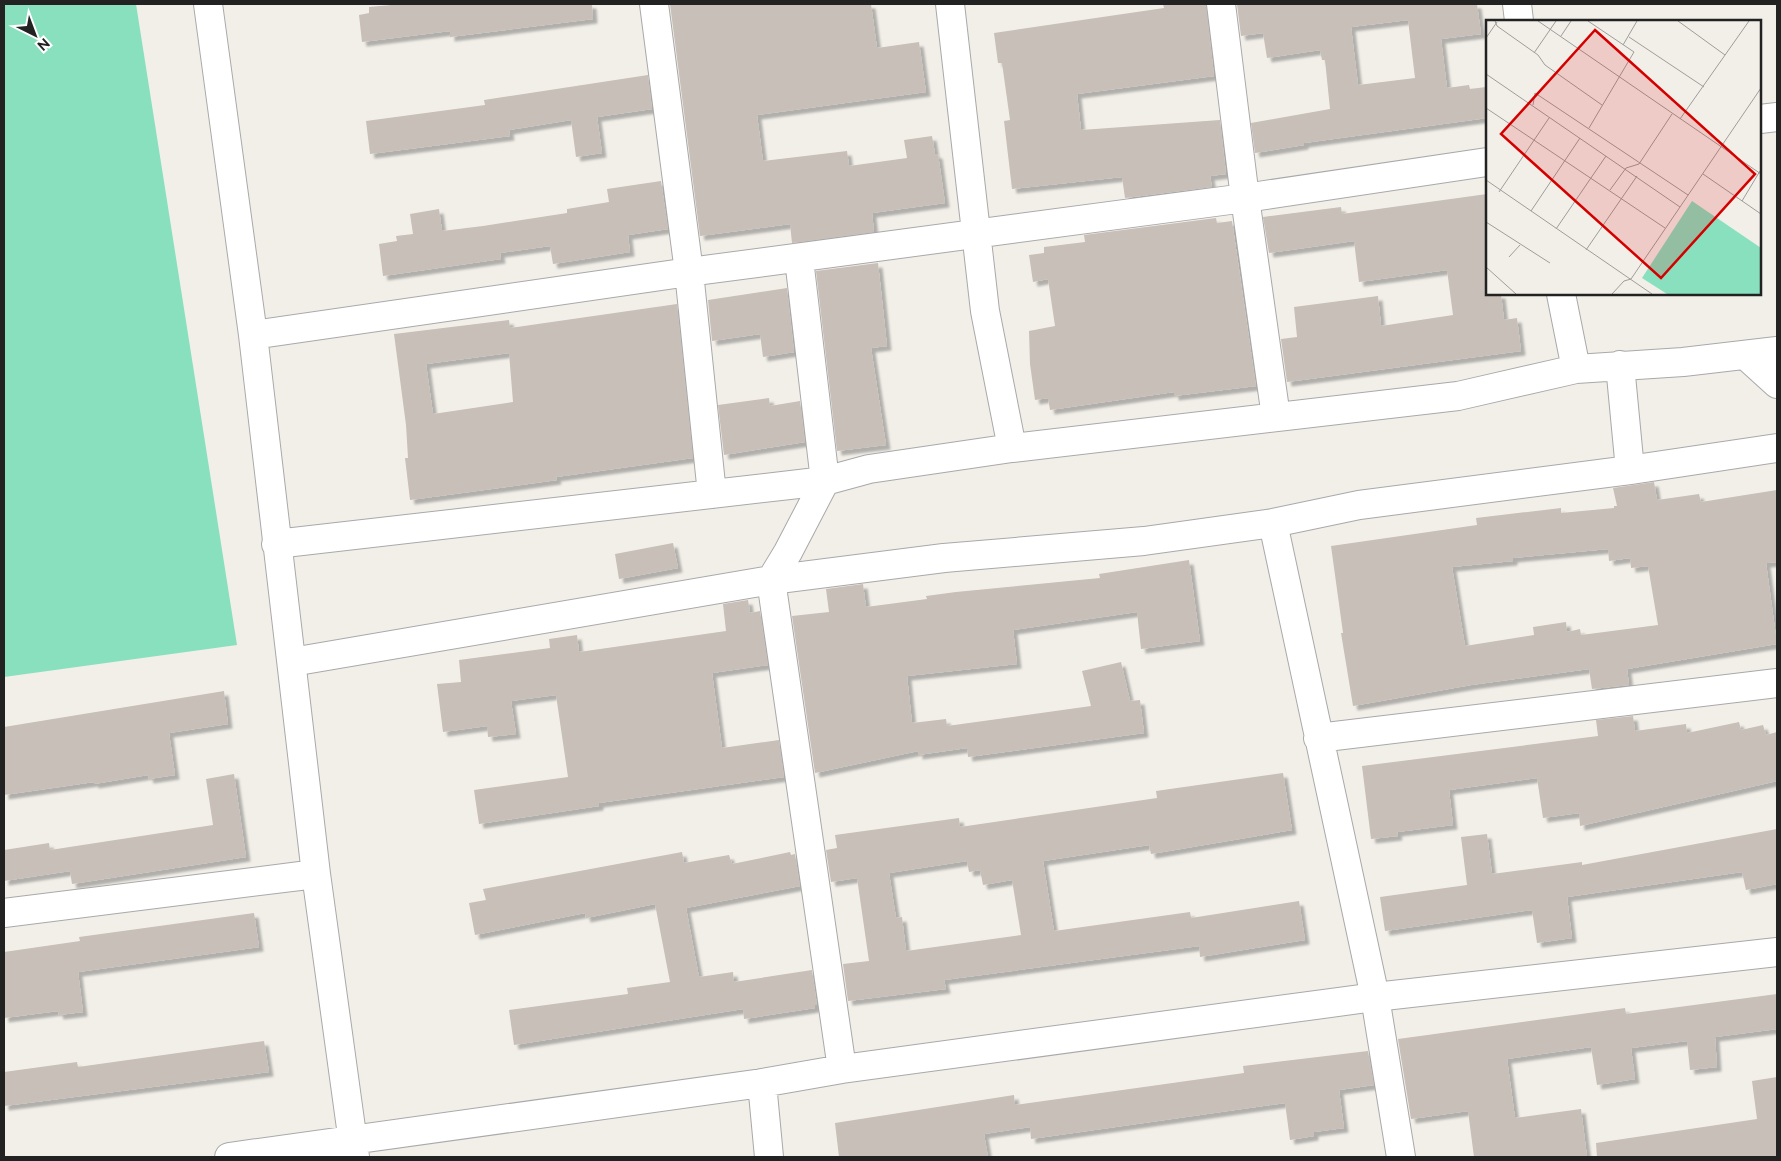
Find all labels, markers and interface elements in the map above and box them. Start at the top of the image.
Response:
north arrow [10,10,60,60]
inset map [1486,20,1761,295]
text: N [34,35,53,54]

